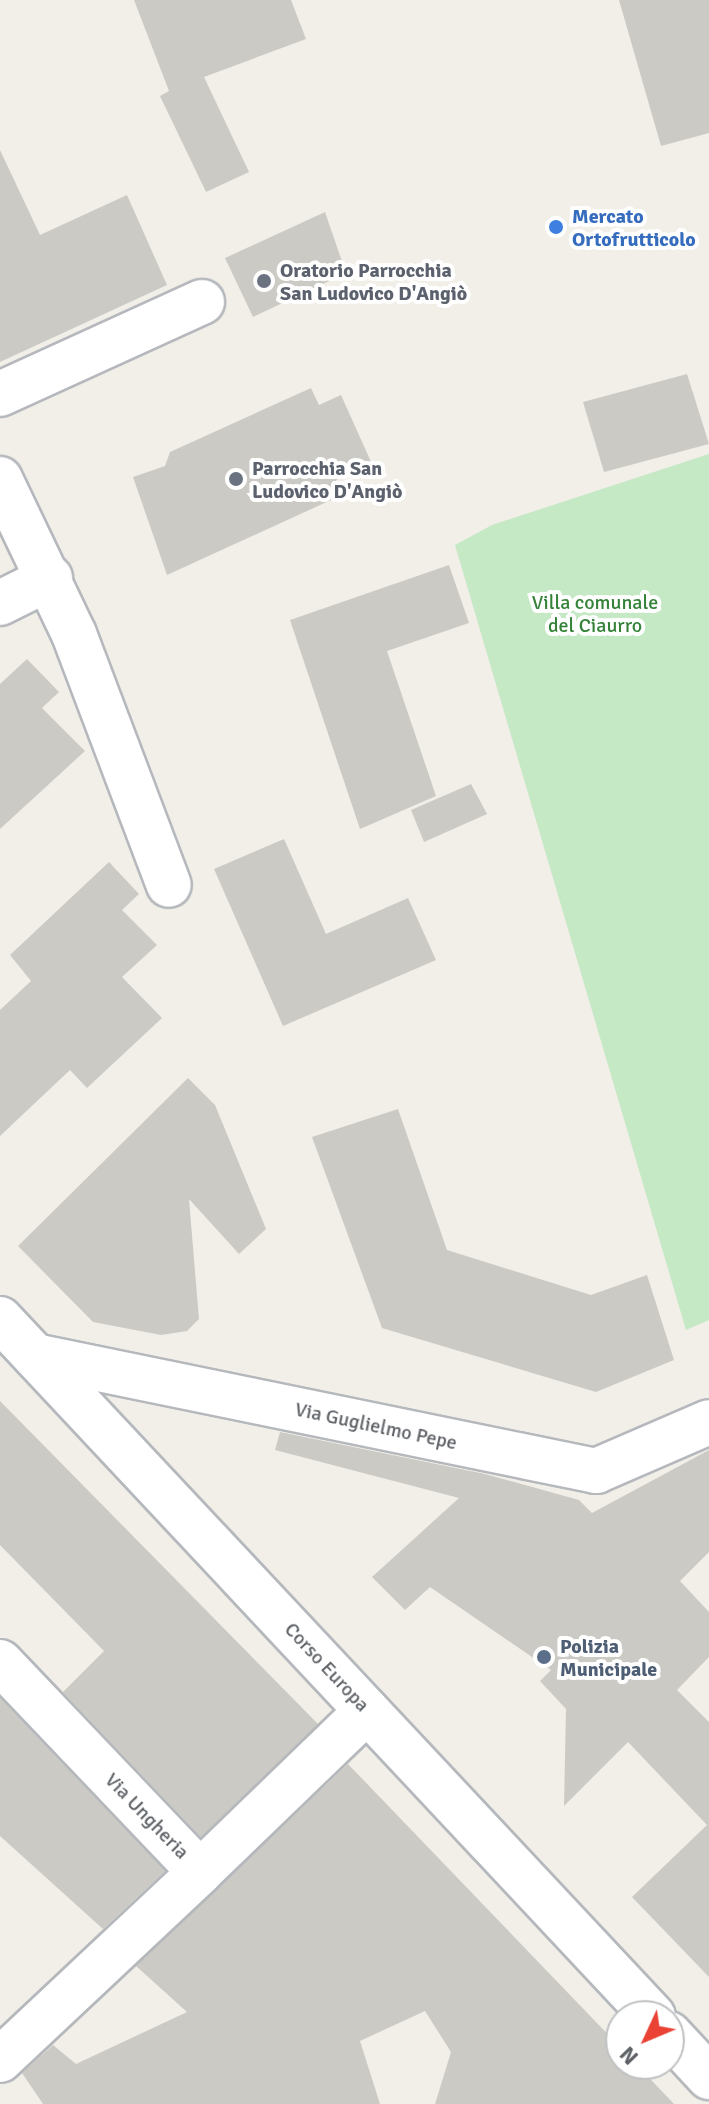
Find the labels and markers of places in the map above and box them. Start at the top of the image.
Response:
place label: Mercato Ortofrutticolo [572,204,696,251]
marker: Mercato Ortofrutticolo [547,218,565,236]
place label: Oratorio Parrocchia San Ludovico D'Angiò [280,258,467,305]
marker: Oratorio Parrocchia San Ludovico D'Angiò [255,272,273,290]
place label: Parrocchia San Ludovico D'Angiò [252,456,402,503]
marker: Parrocchia San Ludovico D'Angiò [227,470,245,488]
place label: Polizia Municipale [560,1634,657,1681]
marker: Polizia Municipale [535,1648,553,1666]

